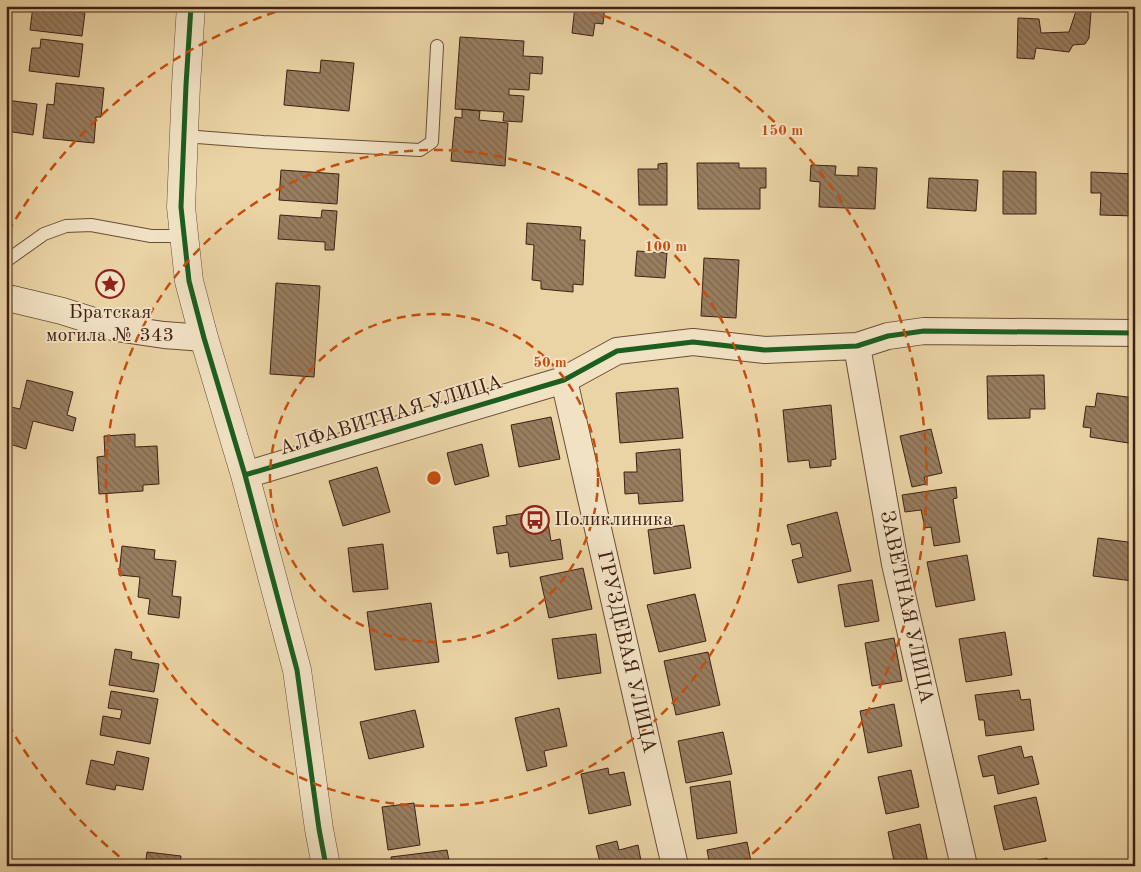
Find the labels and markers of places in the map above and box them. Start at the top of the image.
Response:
place icon: Братская могила № 343 [95,269,125,299]
place label: Братская могила № 343 [46,303,174,346]
centre of rings [425,469,443,487]
bus stop icon: Поликлиника [520,505,550,535]
place label: Поликлиника [554,510,673,530]

